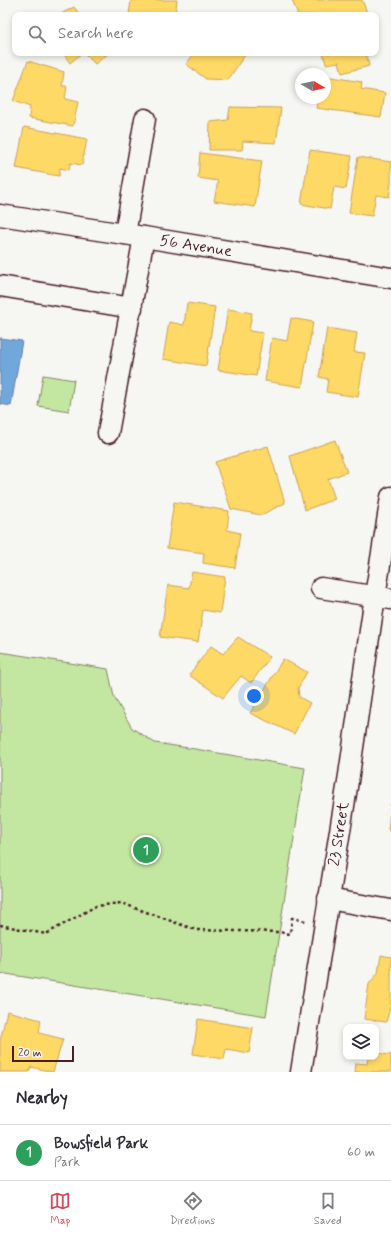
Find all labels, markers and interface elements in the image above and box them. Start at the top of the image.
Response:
search box [12,12,379,56]
icon: search [26,23,48,45]
text: Search here [58,24,134,44]
north arrow [295,68,331,104]
street label: 56 Avenue [158,230,234,262]
your location [244,686,264,706]
street label: 23 Street [324,800,355,868]
pin: 1 [133,835,159,865]
map controls [343,1024,379,1060]
button: layers [343,1024,379,1060]
scale bar [12,1044,74,1063]
text: 20 m [18,1046,41,1060]
text: Nearby [16,1087,68,1109]
text: Bowsfield Park [54,1134,148,1154]
text: 1 [26,1144,32,1161]
text: 60 m [347,1144,375,1161]
text: Park [54,1154,80,1171]
tab: Map [49,1190,71,1228]
tab: Directions [170,1190,215,1228]
tab: Saved [314,1190,342,1228]

